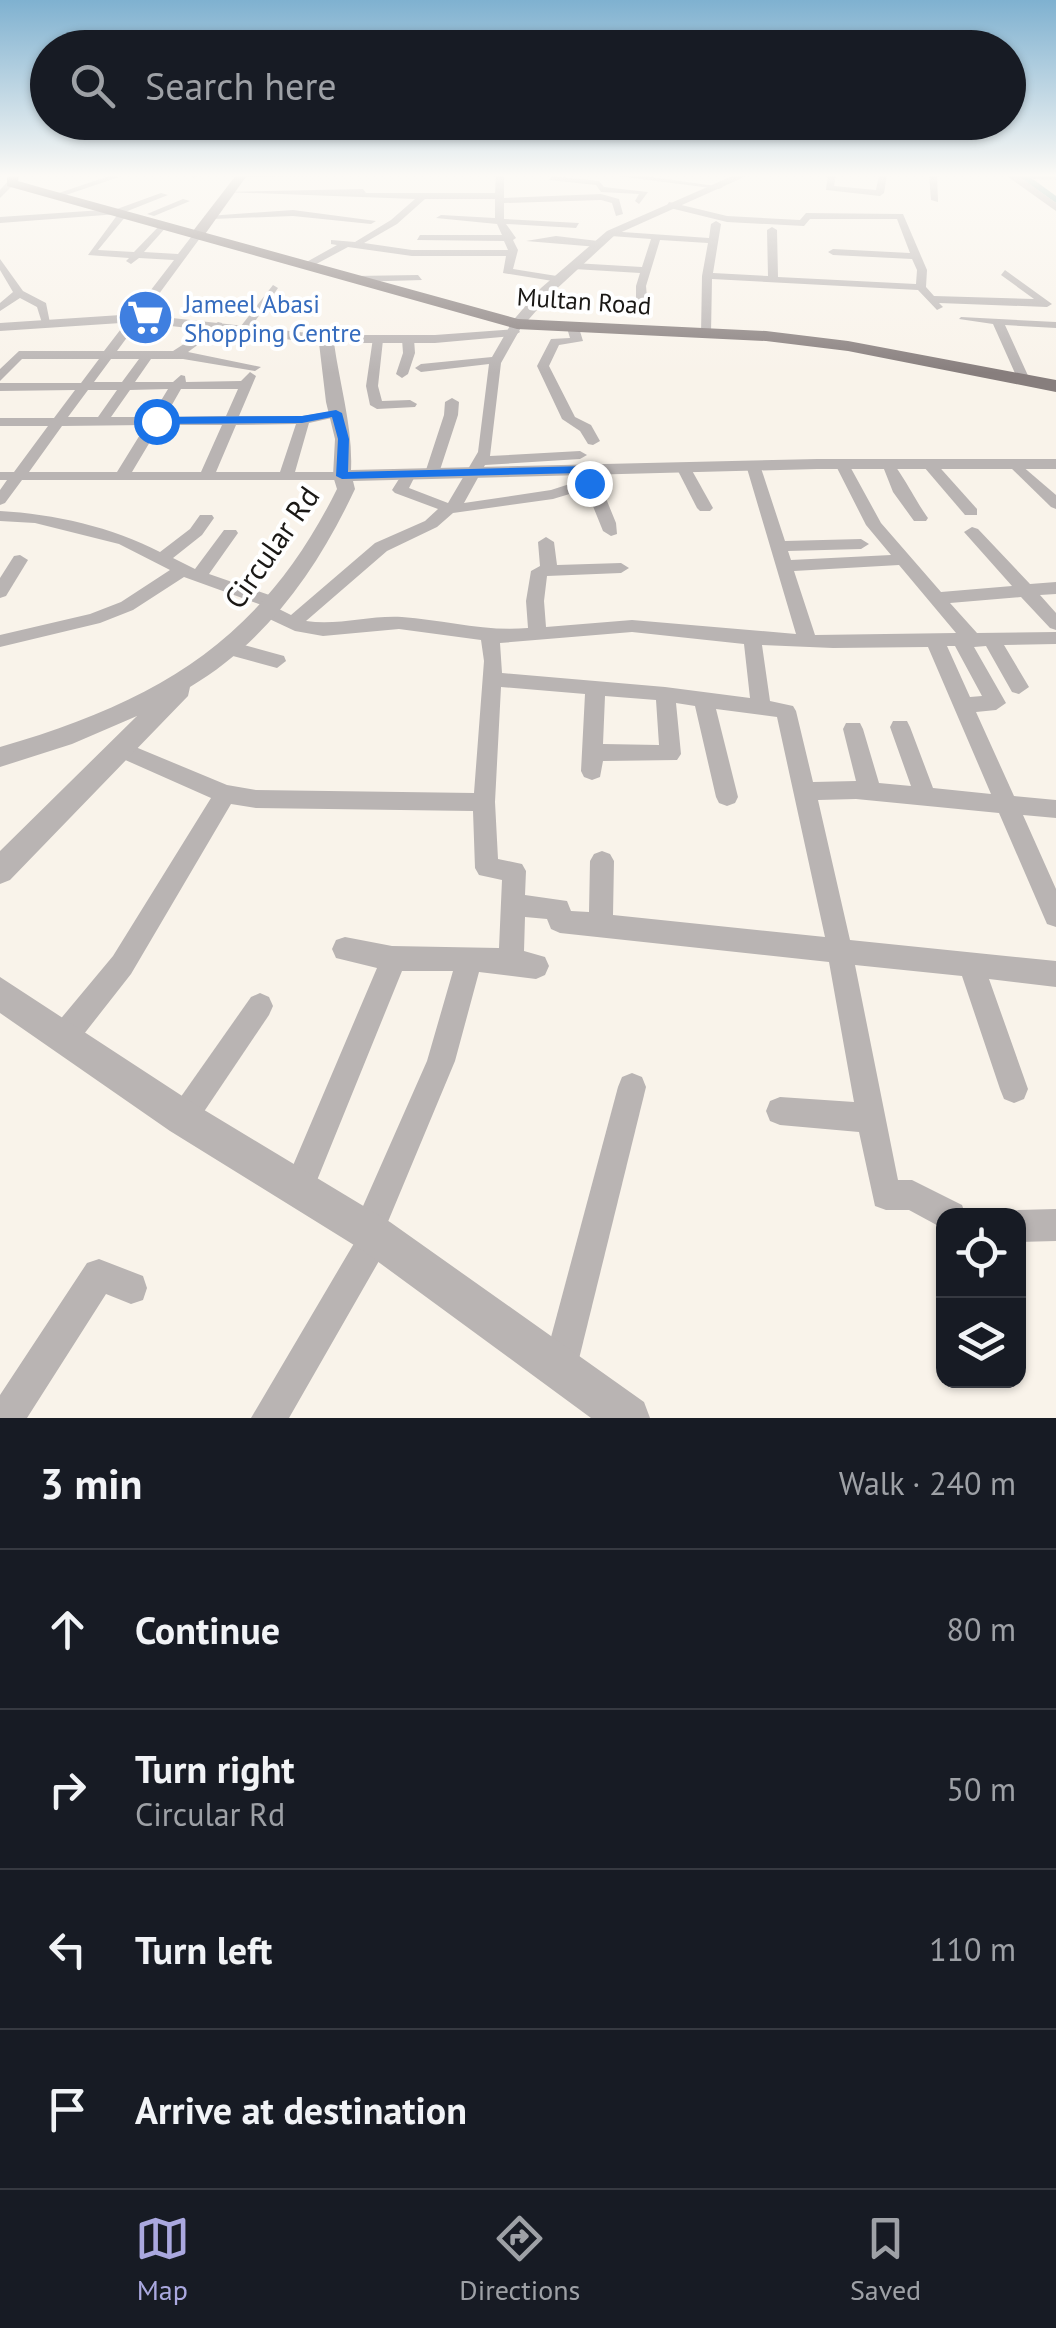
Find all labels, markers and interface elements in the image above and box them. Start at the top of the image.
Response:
search box [30,30,1026,140]
icon: search [65,58,120,113]
text: Search here [145,61,337,110]
street label: Multan Road [516,280,652,322]
supermarket icon: Jameel Abasi Shopping Centre [115,288,175,348]
place label: Jameel Abasi Shopping Centre [183,288,361,349]
route start [134,399,180,445]
route end [567,461,613,507]
street label: Circular Rd [215,478,327,616]
map controls [936,1208,1026,1388]
button: locate [936,1208,1026,1298]
button: layers [936,1298,1026,1388]
text: 3 min [40,1456,142,1511]
text: Walk · 240 m [839,1462,1016,1504]
icon: ahead [40,1602,95,1657]
text: Continue [135,1605,280,1654]
text: 80 m [947,1608,1016,1650]
text: Turn right [135,1744,295,1793]
icon: right [40,1762,95,1817]
text: 50 m [947,1768,1016,1810]
text: Circular Rd [135,1793,285,1835]
icon: left [40,1922,95,1977]
text: Turn left [135,1925,272,1974]
text: 110 m [929,1928,1016,1970]
icon: arrive [40,2082,95,2137]
text: Arrive at destination [135,2085,467,2134]
tab: Map [135,2211,190,2308]
tab: Directions [459,2211,580,2308]
tab: Saved [850,2211,921,2308]

